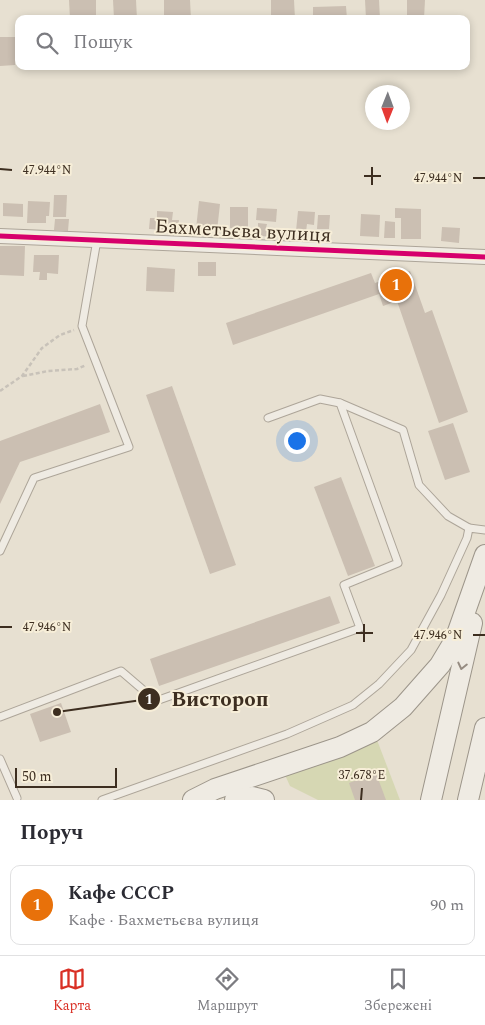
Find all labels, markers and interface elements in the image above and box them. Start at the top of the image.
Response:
search box [15,15,470,70]
text: Пошук [73,28,133,57]
icon: search [33,29,61,57]
north arrow [365,85,410,130]
text: 47.944°N [23,161,71,180]
text: 47.944°N [414,169,462,188]
street label: Бахметьєва вулиця [154,211,332,251]
pin: 1 [380,266,412,304]
your location [284,428,310,454]
text: 47.946°N [23,618,71,637]
text: 47.946°N [414,626,462,645]
one-way arrow [457,661,468,670]
callout: Вистороп [136,681,279,717]
text: Вистороп [171,684,269,716]
text: 1 [145,688,153,711]
scale bar [15,765,118,788]
text: 50 m [22,766,52,787]
text: 37.678°E [339,766,385,785]
text: Поруч [20,817,83,849]
text: Кафе СССР [68,879,174,908]
text: 1 [33,893,41,917]
text: 90 m [430,893,464,917]
text: Кафе · Бахметьєва вулиця [68,908,259,932]
tab: Карта [53,965,91,1016]
tab: Маршрут [197,965,258,1016]
tab: Збережені [364,965,432,1016]

